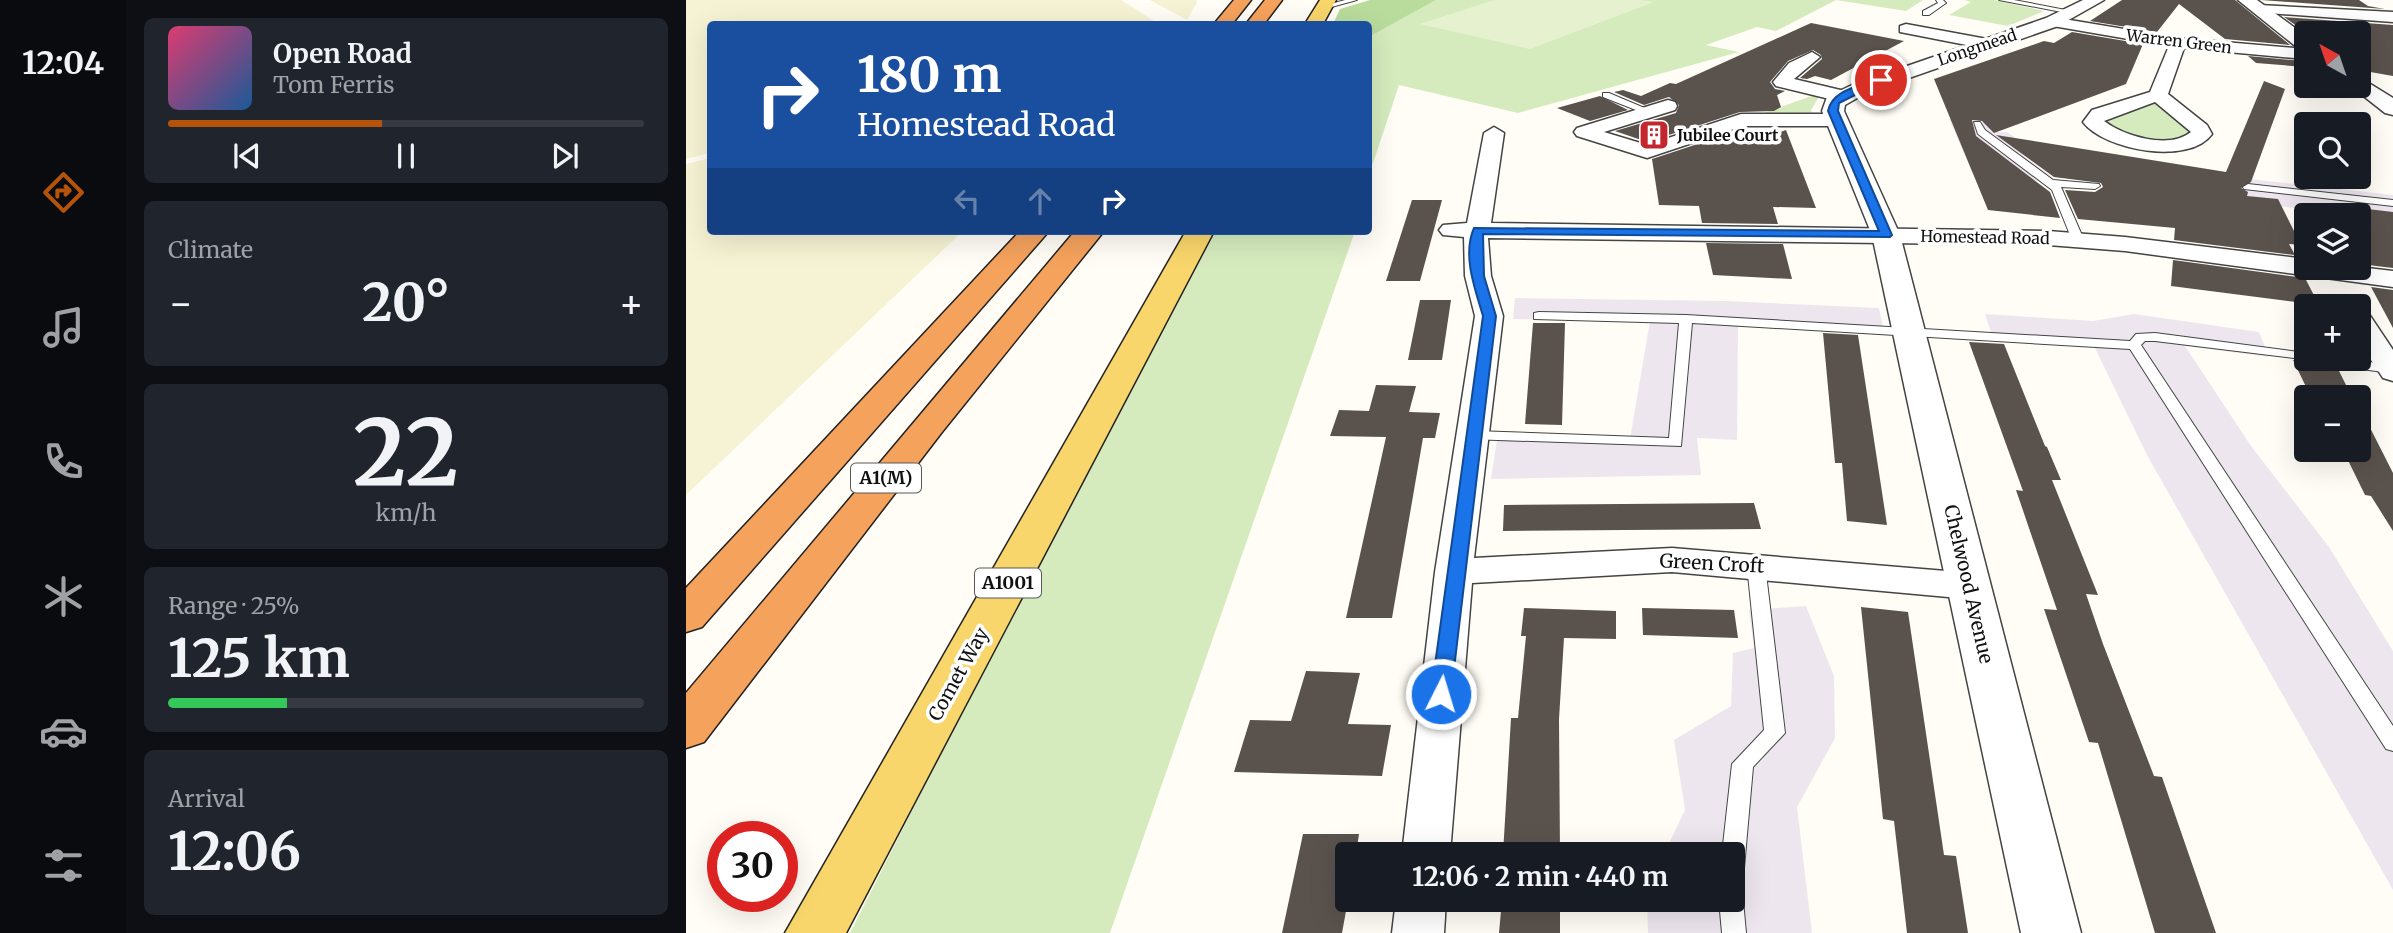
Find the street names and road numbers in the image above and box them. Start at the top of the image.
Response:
street label: Longmead [1935,24,2020,70]
street label: Warren Green [2124,24,2233,57]
street label: Homestead Road [1920,226,2050,248]
road number: A1(M) [851,464,921,492]
street label: Chelwood Avenue [1939,502,1999,666]
street label: Green Croft [1659,548,1766,578]
road number: A1001 [975,568,1041,598]
street label: Comet Way [923,623,993,725]

